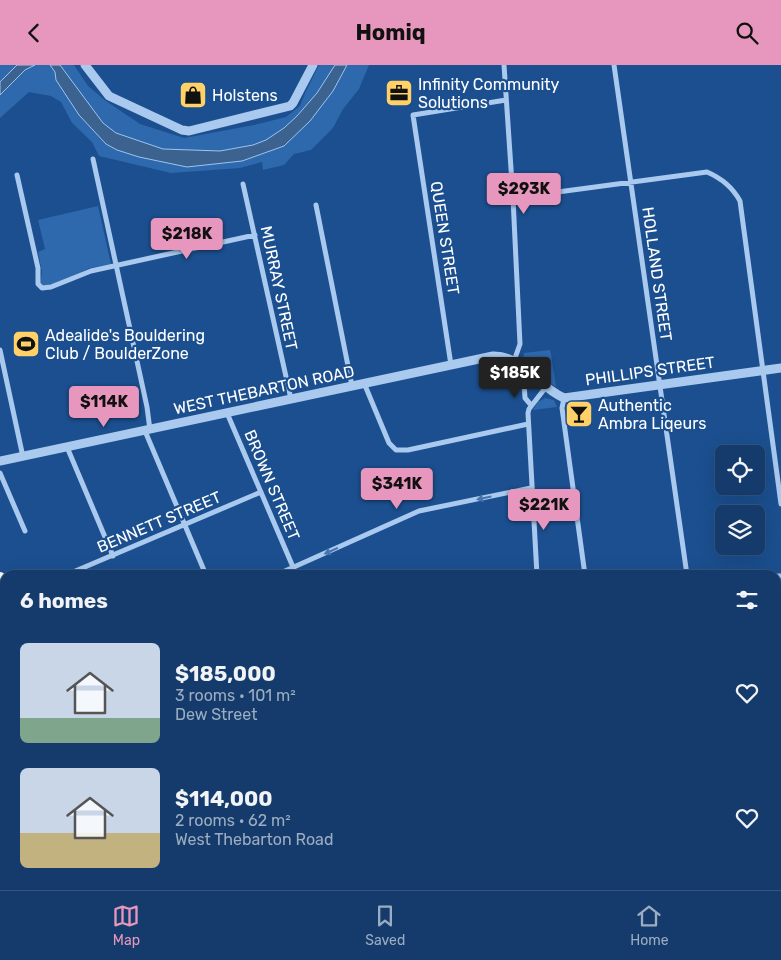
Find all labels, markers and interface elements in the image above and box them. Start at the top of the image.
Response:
icon: back [20,19,48,47]
text: Homiq [355,19,426,46]
icon: search [733,19,761,47]
place label: Infinity Community Solutions [418,75,560,112]
office icon: Infinity Community Solutions [384,78,414,108]
shop icon: Holstens [178,80,208,110]
place label: Holstens [212,86,278,105]
pin: $293K [489,173,559,215]
text: $293K [498,179,550,198]
street label: QUEEN STREET [427,180,463,296]
street label: HOLLAND STREET [638,206,676,342]
pin: $218K [152,217,222,260]
text: $218K [162,224,212,243]
street label: MURRAY STREET [257,224,301,352]
place label: Adealide's Bouldering Club / BoulderZone [45,326,205,363]
sports icon: Adealide's Bouldering Club / BoulderZone [11,329,41,359]
street label: PHILLIPS STREET [584,352,716,390]
pin: $185K [480,357,550,399]
street label: WEST THEBARTON ROAD [172,362,356,418]
text: $185K [490,363,540,382]
pin: $114K [69,385,139,428]
text: $114K [80,392,128,411]
place label: Authentic Ambra Liqeurs [598,396,706,433]
bar icon: Authentic Ambra Liqeurs [564,399,594,429]
street label: BROWN STREET [240,427,304,543]
map controls [715,445,765,555]
button: locate [715,445,765,495]
pin: $341K [362,467,432,510]
text: $341K [372,474,422,493]
street label: BENNETT STREET [94,487,224,557]
pin: $221K [509,489,579,531]
one-way arrow [475,494,491,502]
text: $221K [519,495,569,514]
button: layers [715,505,765,555]
one-way arrow [324,547,338,555]
icon: filters [733,586,761,614]
text: 6 homes [20,588,108,613]
text: $185,000 [175,661,276,686]
icon: home [60,663,120,723]
icon: heart [733,679,761,707]
text: 3 rooms · 101 m² [175,686,296,705]
text: Dew Street [175,705,257,724]
text: $114,000 [175,786,273,811]
icon: home [60,788,120,848]
icon: heart [733,804,761,832]
text: 2 rooms · 62 m² [175,811,291,830]
text: West Thebarton Road [175,830,333,849]
tab: Map [112,902,140,949]
tab: Saved [365,902,405,949]
tab: Home [630,902,669,949]

